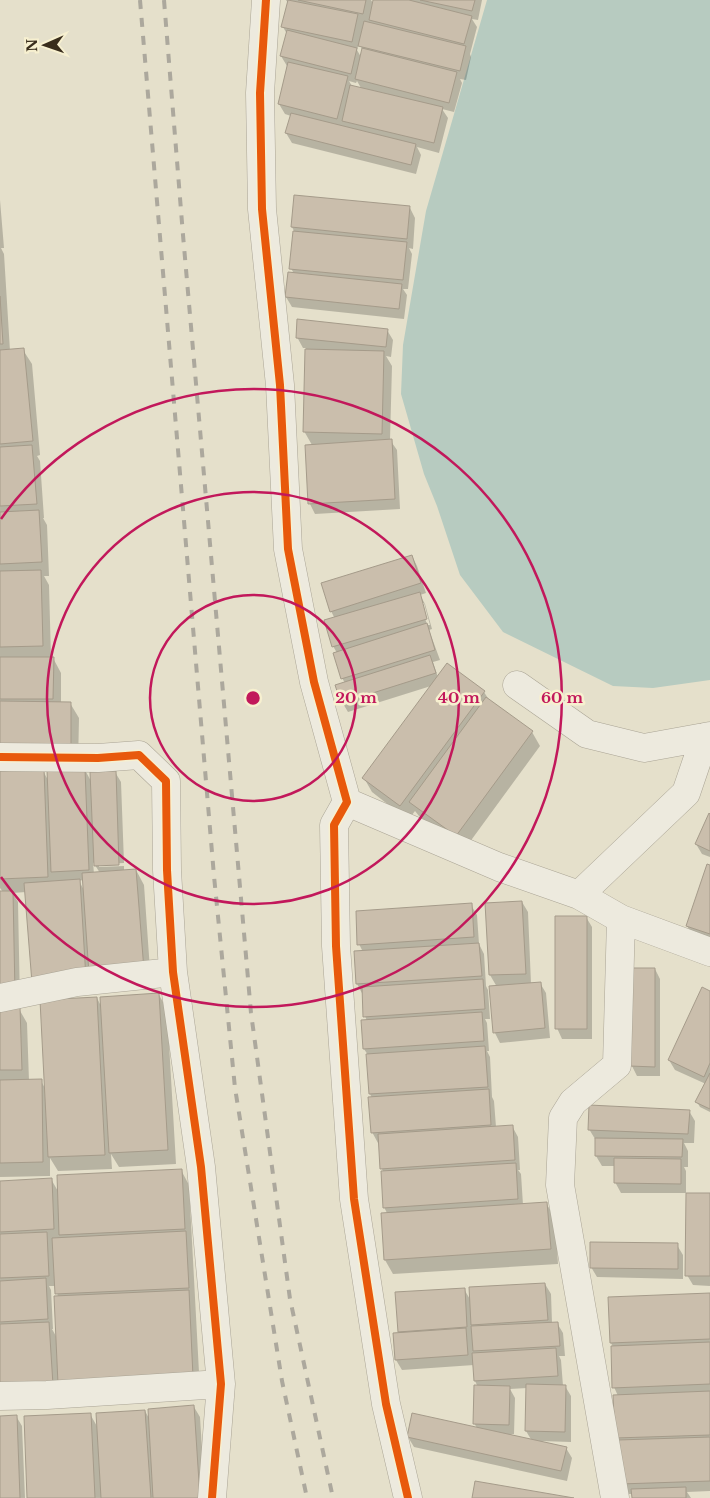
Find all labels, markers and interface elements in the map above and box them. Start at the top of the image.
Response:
north arrow [20,20,70,70]
text: N [23,39,41,52]
text: 20 m [335,688,377,707]
text: 40 m [438,688,480,707]
text: 60 m [541,688,583,707]
centre of rings [244,689,262,707]

